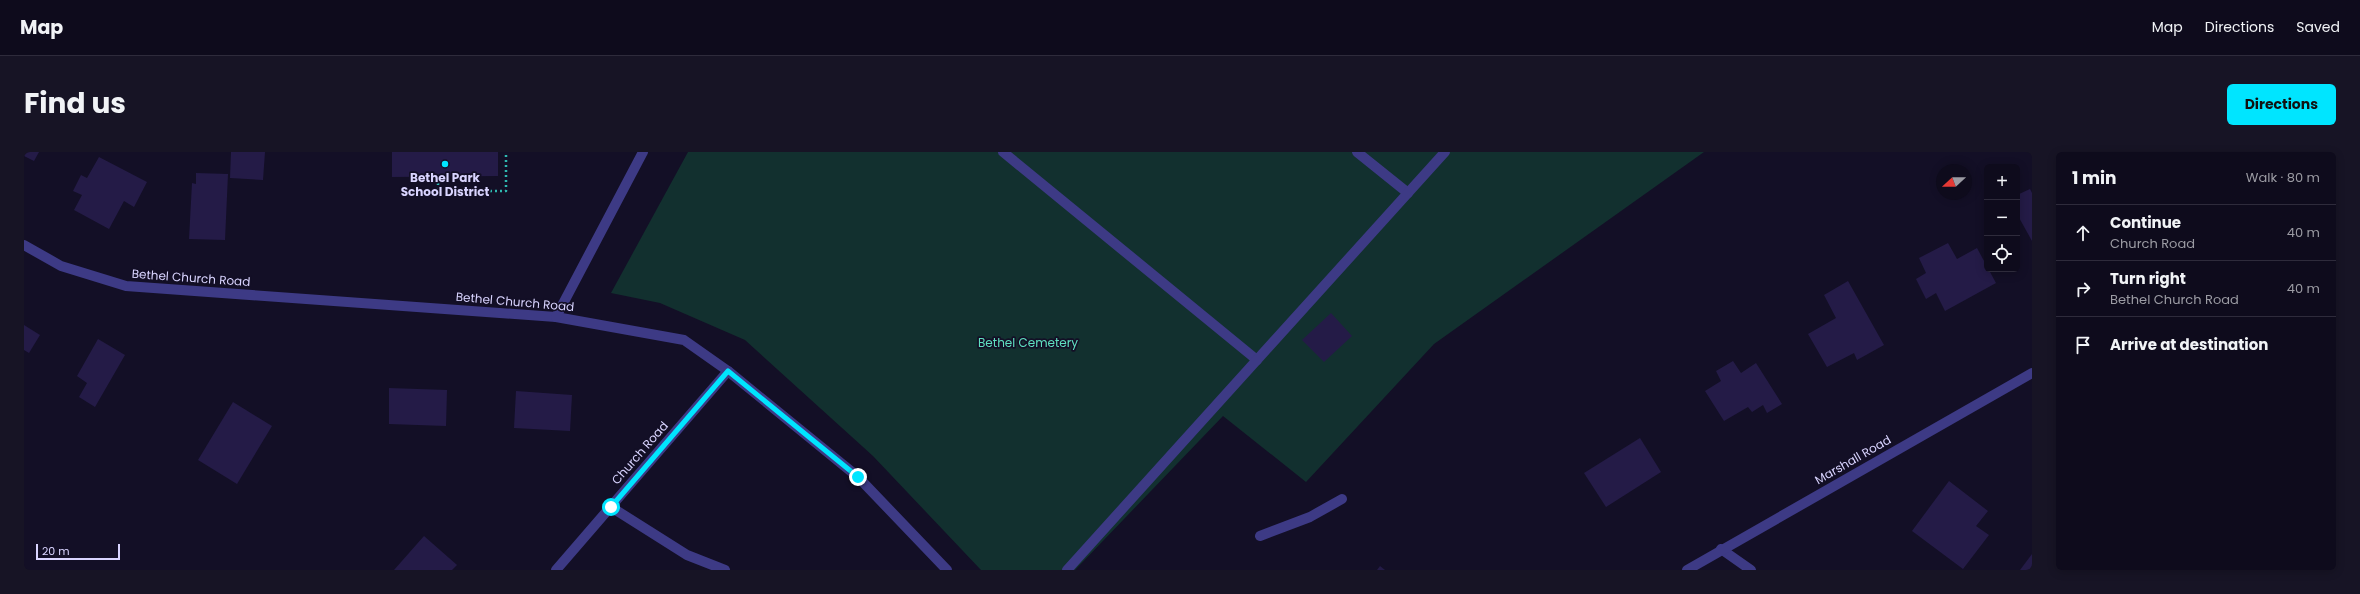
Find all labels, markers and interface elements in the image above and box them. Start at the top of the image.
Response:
text: Map [20,14,63,41]
text: Map [2152,17,2183,37]
text: Directions [2205,17,2274,37]
text: Saved [2296,17,2340,37]
text: Find us [24,84,126,123]
button: Directions [2227,84,2336,125]
marker: Bethel Park School District [440,159,450,169]
north arrow [1936,164,1972,200]
map controls [1984,164,2020,272]
button: + [1984,164,2020,200]
text: 1 min [2072,166,2116,190]
text: Walk · 80 m [2246,168,2320,187]
place label: Bethel Park School District [401,169,489,200]
button: − [1984,200,2020,236]
text: Continue [2110,212,2181,233]
icon: ahead [2072,222,2094,244]
text: 40 m [2287,223,2320,242]
text: Church Road [2110,234,2195,253]
button: locate [1984,236,2020,272]
street label: Bethel Church Road [131,265,251,290]
text: Turn right [2110,268,2186,289]
icon: right [2072,278,2094,300]
text: 40 m [2287,279,2320,298]
street label: Bethel Church Road [455,288,575,315]
text: Bethel Church Road [2110,290,2239,309]
park label: Bethel Cemetery [978,334,1078,351]
icon: arrive [2072,334,2094,356]
text: Arrive at destination [2110,334,2268,355]
street label: Church Road [607,417,672,488]
street label: Marshall Road [1812,431,1894,488]
route end [849,468,867,486]
route start [602,498,620,516]
scale bar [36,542,120,561]
text: 20 m [42,543,70,559]

